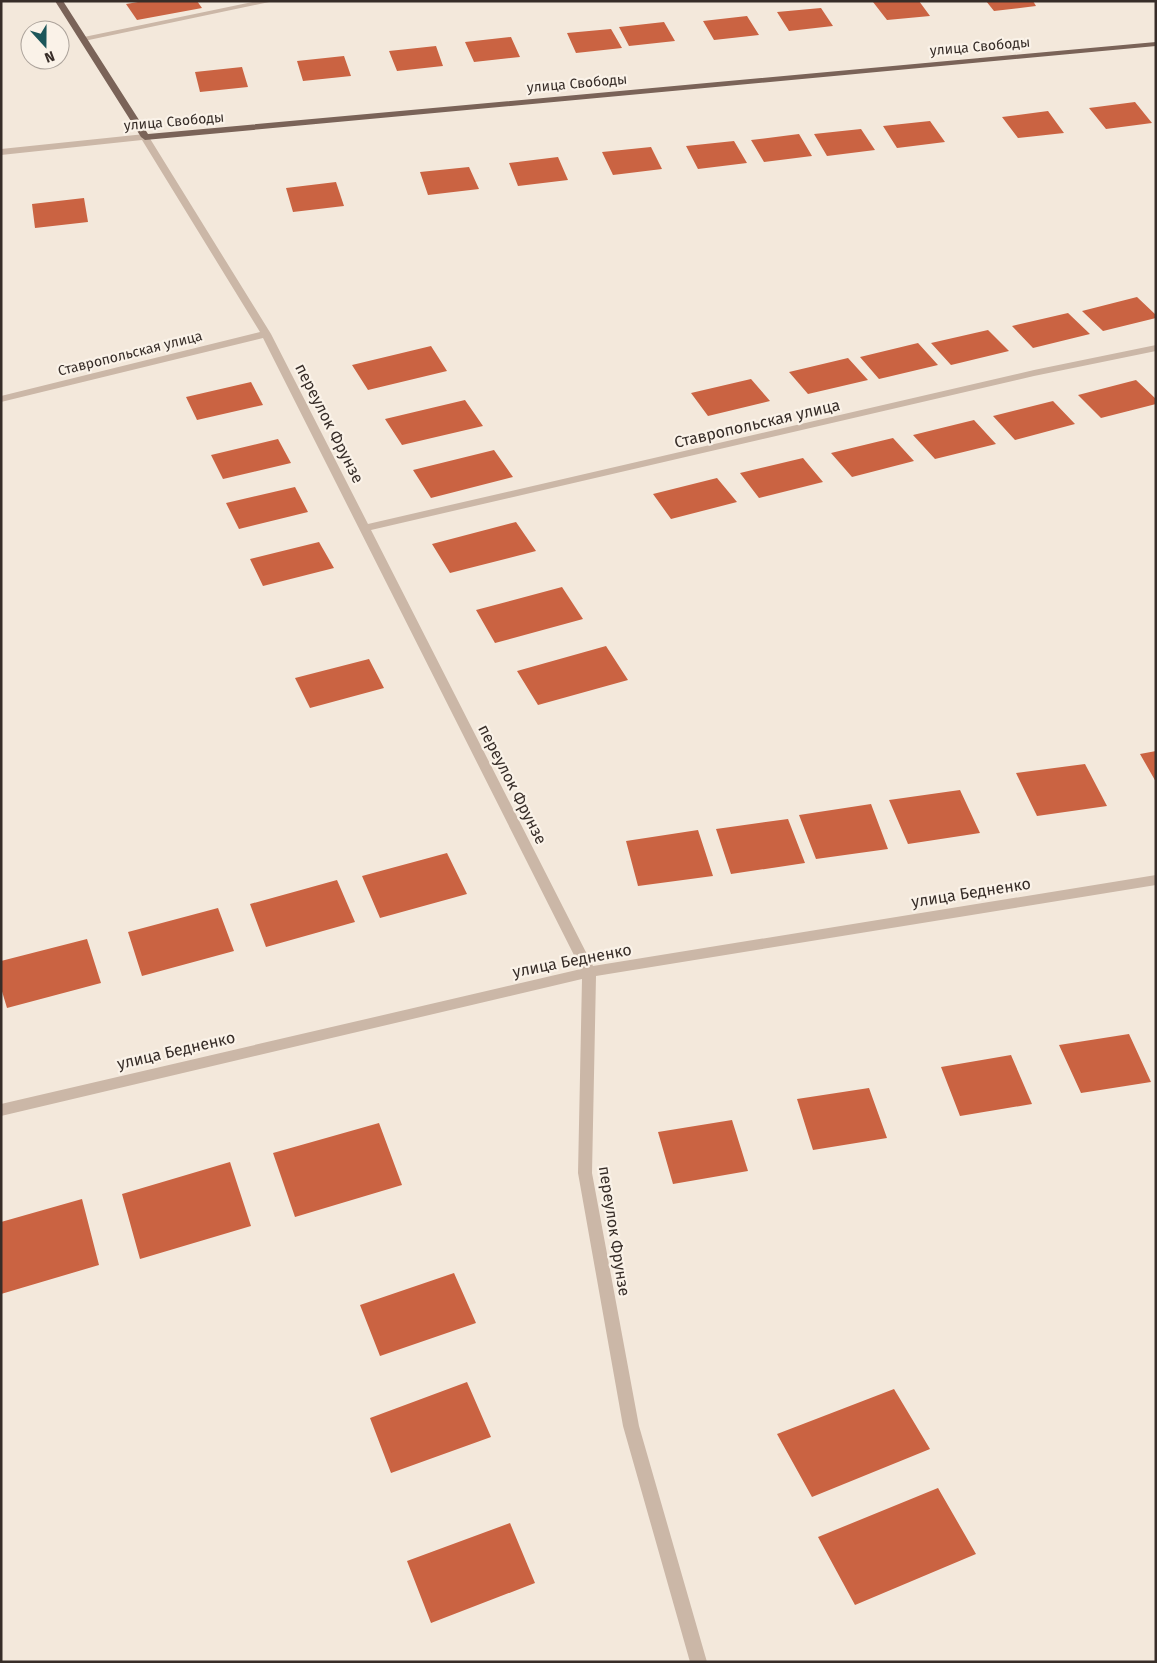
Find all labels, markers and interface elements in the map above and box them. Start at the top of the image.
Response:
north arrow [20,20,70,70]
street label: улица Свободы [929,34,1031,59]
text: N [42,47,57,66]
street label: улица Свободы [526,71,628,96]
street label: улица Свободы [123,109,225,134]
street label: Ставропольская улица [56,327,204,380]
street label: переулок Фрунзе [291,360,368,486]
street label: Ставропольская улица [672,395,842,452]
street label: переулок Фрунзе [474,721,551,847]
street label: улица Бедненко [910,874,1032,911]
street label: улица Бедненко [511,940,633,981]
street label: улица Бедненко [115,1028,237,1073]
street label: переулок Фрунзе [595,1165,634,1298]

